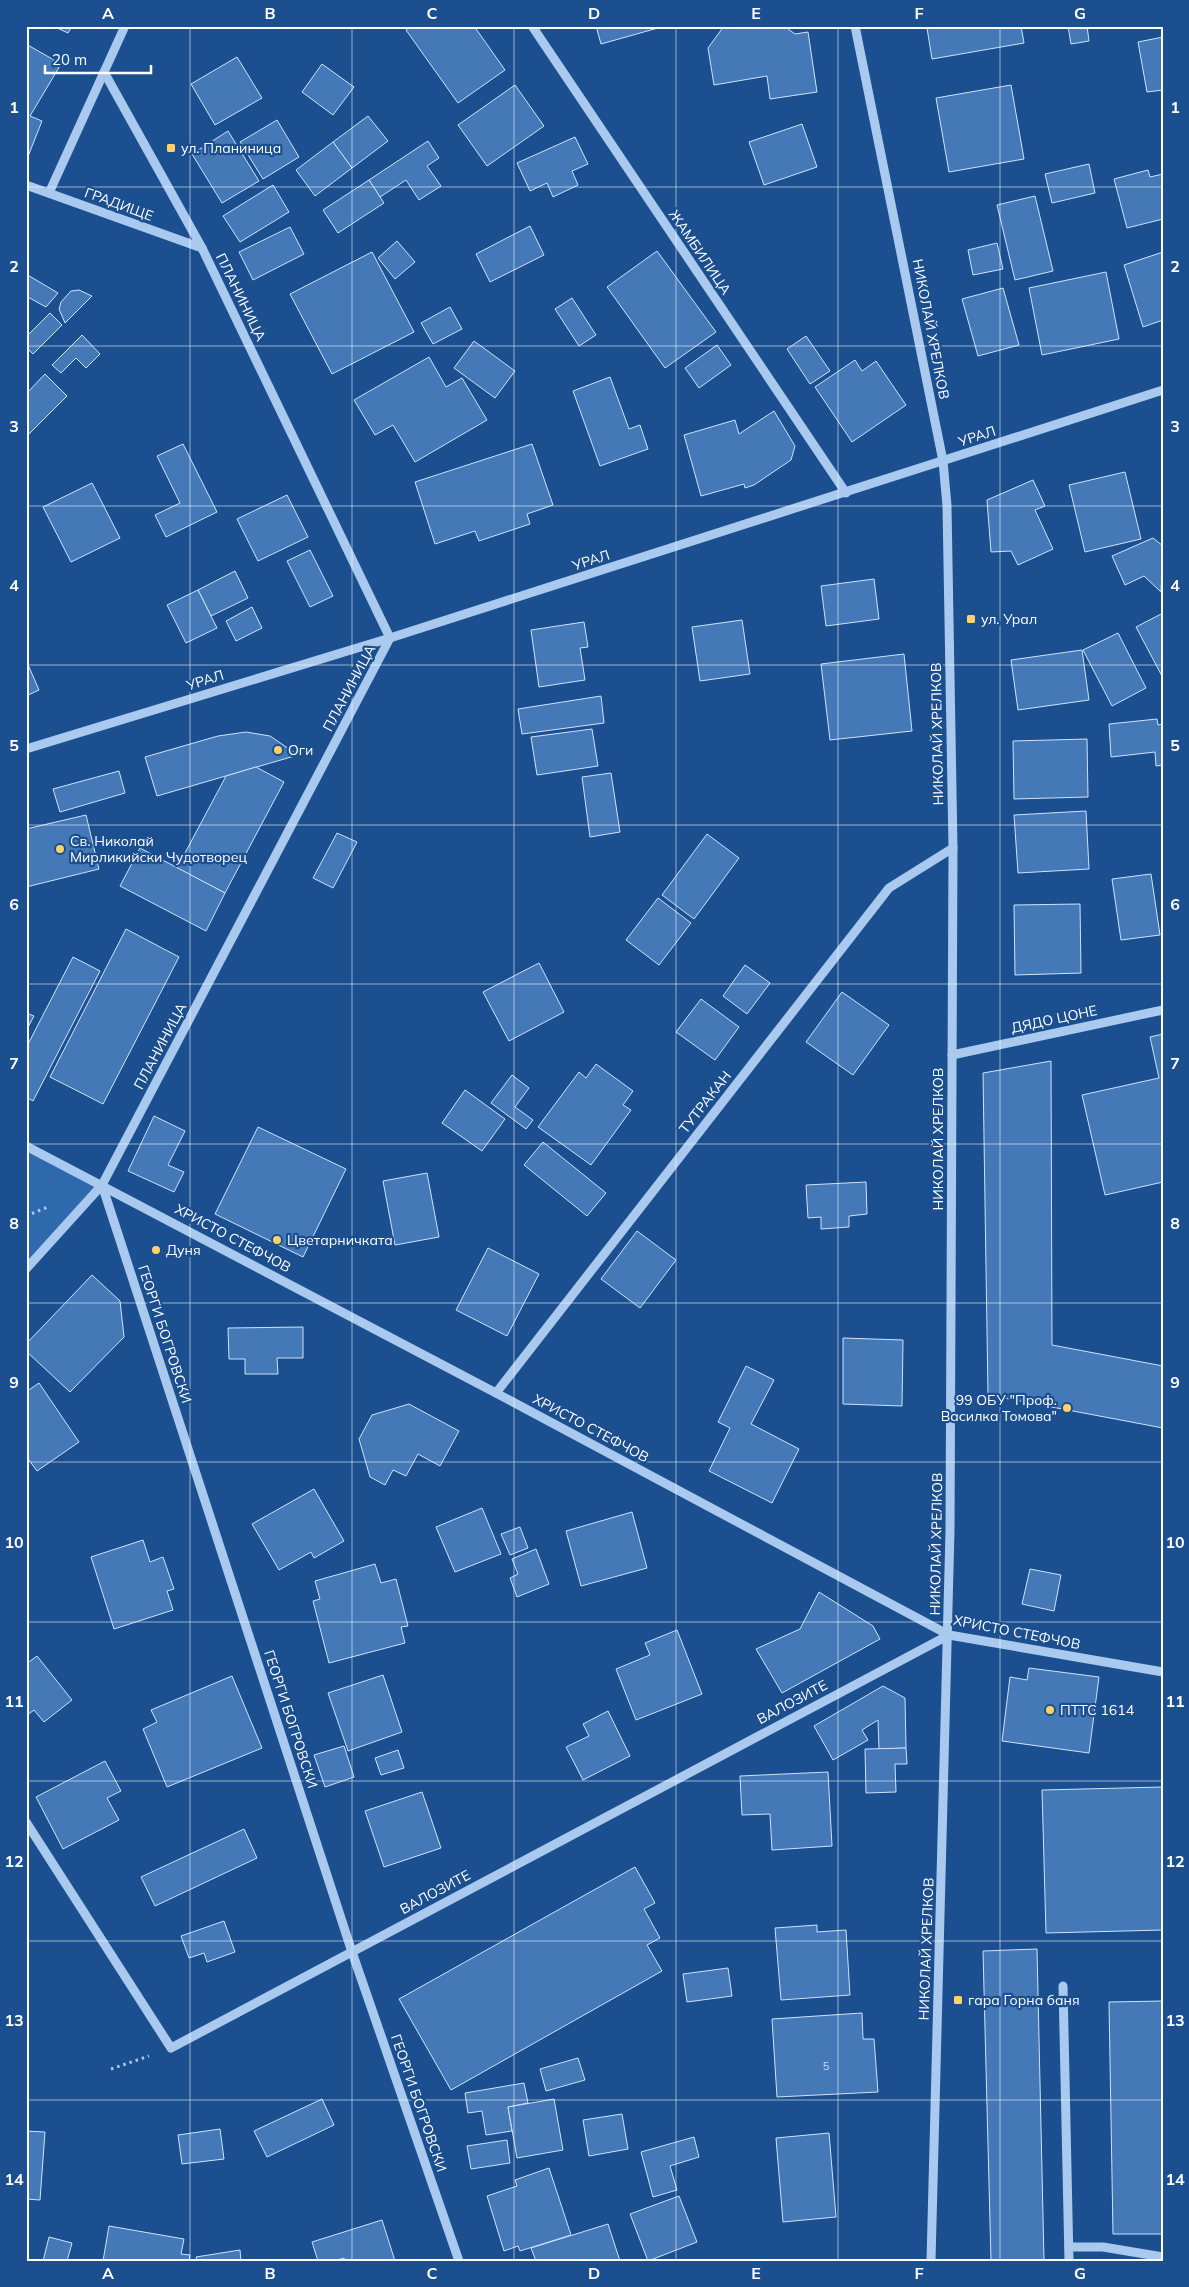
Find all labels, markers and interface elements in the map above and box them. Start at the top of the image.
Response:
text: A [102,3,114,23]
text: B [264,3,276,23]
text: C [427,3,438,23]
text: D [588,3,600,23]
text: E [751,3,761,23]
text: F [914,3,924,23]
text: G [1074,3,1086,23]
scale bar [45,42,151,74]
text: 20 m [52,50,87,69]
text: 1 [9,97,19,117]
text: 1 [1170,97,1180,117]
place label: ул. Планиница [181,139,281,157]
marker: ул. Планиница [165,142,177,154]
street label: ГРАДИЩЕ [82,183,156,225]
street label: ЖАМБИЛИЦА [665,206,735,298]
street label: ПЛАНИНИЦА [212,250,270,345]
text: 2 [9,256,19,276]
text: 2 [1170,256,1180,276]
street label: НИКОЛАЙ ХРЕЛКОВ [909,257,953,401]
text: 3 [9,416,19,436]
text: 3 [1170,416,1180,436]
street label: УРАЛ [955,422,998,451]
street label: УРАЛ [569,546,612,575]
text: 4 [9,575,19,595]
text: 4 [1170,575,1180,595]
place label: ул. Урал [981,610,1037,628]
marker: ул. Урал [965,613,977,625]
street label: ПЛАНИНИЦА [319,641,380,734]
street label: НИКОЛАЙ ХРЕЛКОВ [927,662,947,806]
street label: УРАЛ [183,666,226,694]
text: 5 [9,735,19,755]
text: 5 [1170,735,1180,755]
place label: Оги [288,741,313,759]
marker: Оги [272,744,284,756]
place label: Св. Николай Мирликийски Чудотворец [70,832,247,866]
marker: Св. Николай Мирликийски Чудотворец [54,843,66,855]
text: 6 [9,894,19,914]
text: 6 [1170,894,1180,914]
street label: ПЛАНИНИЦА [130,999,191,1092]
street label: ДЯДО ЦОНЕ [1009,1001,1099,1037]
text: 7 [9,1053,19,1073]
text: 7 [1170,1053,1180,1073]
street label: ТУТРАКАН [675,1067,735,1137]
street label: НИКОЛАЙ ХРЕЛКОВ [929,1068,947,1210]
street label: ХРИСТО СТЕФЧОВ [172,1200,294,1276]
text: 8 [9,1213,19,1233]
text: 8 [1170,1213,1180,1233]
place label: Цветарничката [287,1231,393,1249]
marker: Цветарничката [271,1234,283,1246]
place label: Дуня [166,1241,201,1259]
marker: Дуня [150,1244,162,1256]
street label: ГЕОРГИ БОГРОВСКИ [134,1263,196,1405]
text: 9 [9,1372,19,1392]
text: 9 [1170,1372,1180,1392]
street label: ХРИСТО СТЕФЧОВ [530,1390,652,1466]
place label: 99 ОБУ "Проф. Василка Томова" [941,1391,1057,1425]
marker: 99 ОБУ "Проф. Василка Томова" [1061,1402,1073,1414]
street label: НИКОЛАЙ ХРЕЛКОВ [926,1472,946,1616]
text: 10 [4,1532,24,1552]
text: 10 [1165,1532,1185,1552]
street label: ХРИСТО СТЕФЧОВ [952,1611,1082,1653]
street label: ГЕОРГИ БОГРОВСКИ [260,1648,322,1790]
street label: ВАЛОЗИТЕ [754,1676,830,1728]
text: 11 [4,1691,24,1711]
text: 11 [1165,1691,1185,1711]
place label: ПТТС 1614 [1060,1701,1135,1719]
marker: ПТТС 1614 [1044,1704,1056,1716]
text: 12 [4,1851,24,1871]
text: 12 [1165,1851,1185,1871]
street label: ВАЛОЗИТЕ [397,1866,473,1918]
street label: НИКОЛАЙ ХРЕЛКОВ [915,1877,937,2021]
place label: гара Горна баня [968,1991,1080,2009]
marker: гара Горна баня [952,1994,964,2006]
text: 13 [4,2010,24,2030]
text: 13 [1165,2010,1185,2030]
street label: ГЕОРГИ БОГРОВСКИ [387,2032,451,2174]
house number: 5 [823,2059,830,2073]
text: 14 [4,2169,24,2189]
text: 14 [1165,2169,1185,2189]
text: A [102,2263,114,2283]
text: B [264,2263,276,2283]
text: C [427,2263,438,2283]
text: D [588,2263,600,2283]
text: E [751,2263,761,2283]
text: F [914,2263,924,2283]
text: G [1074,2263,1086,2283]

